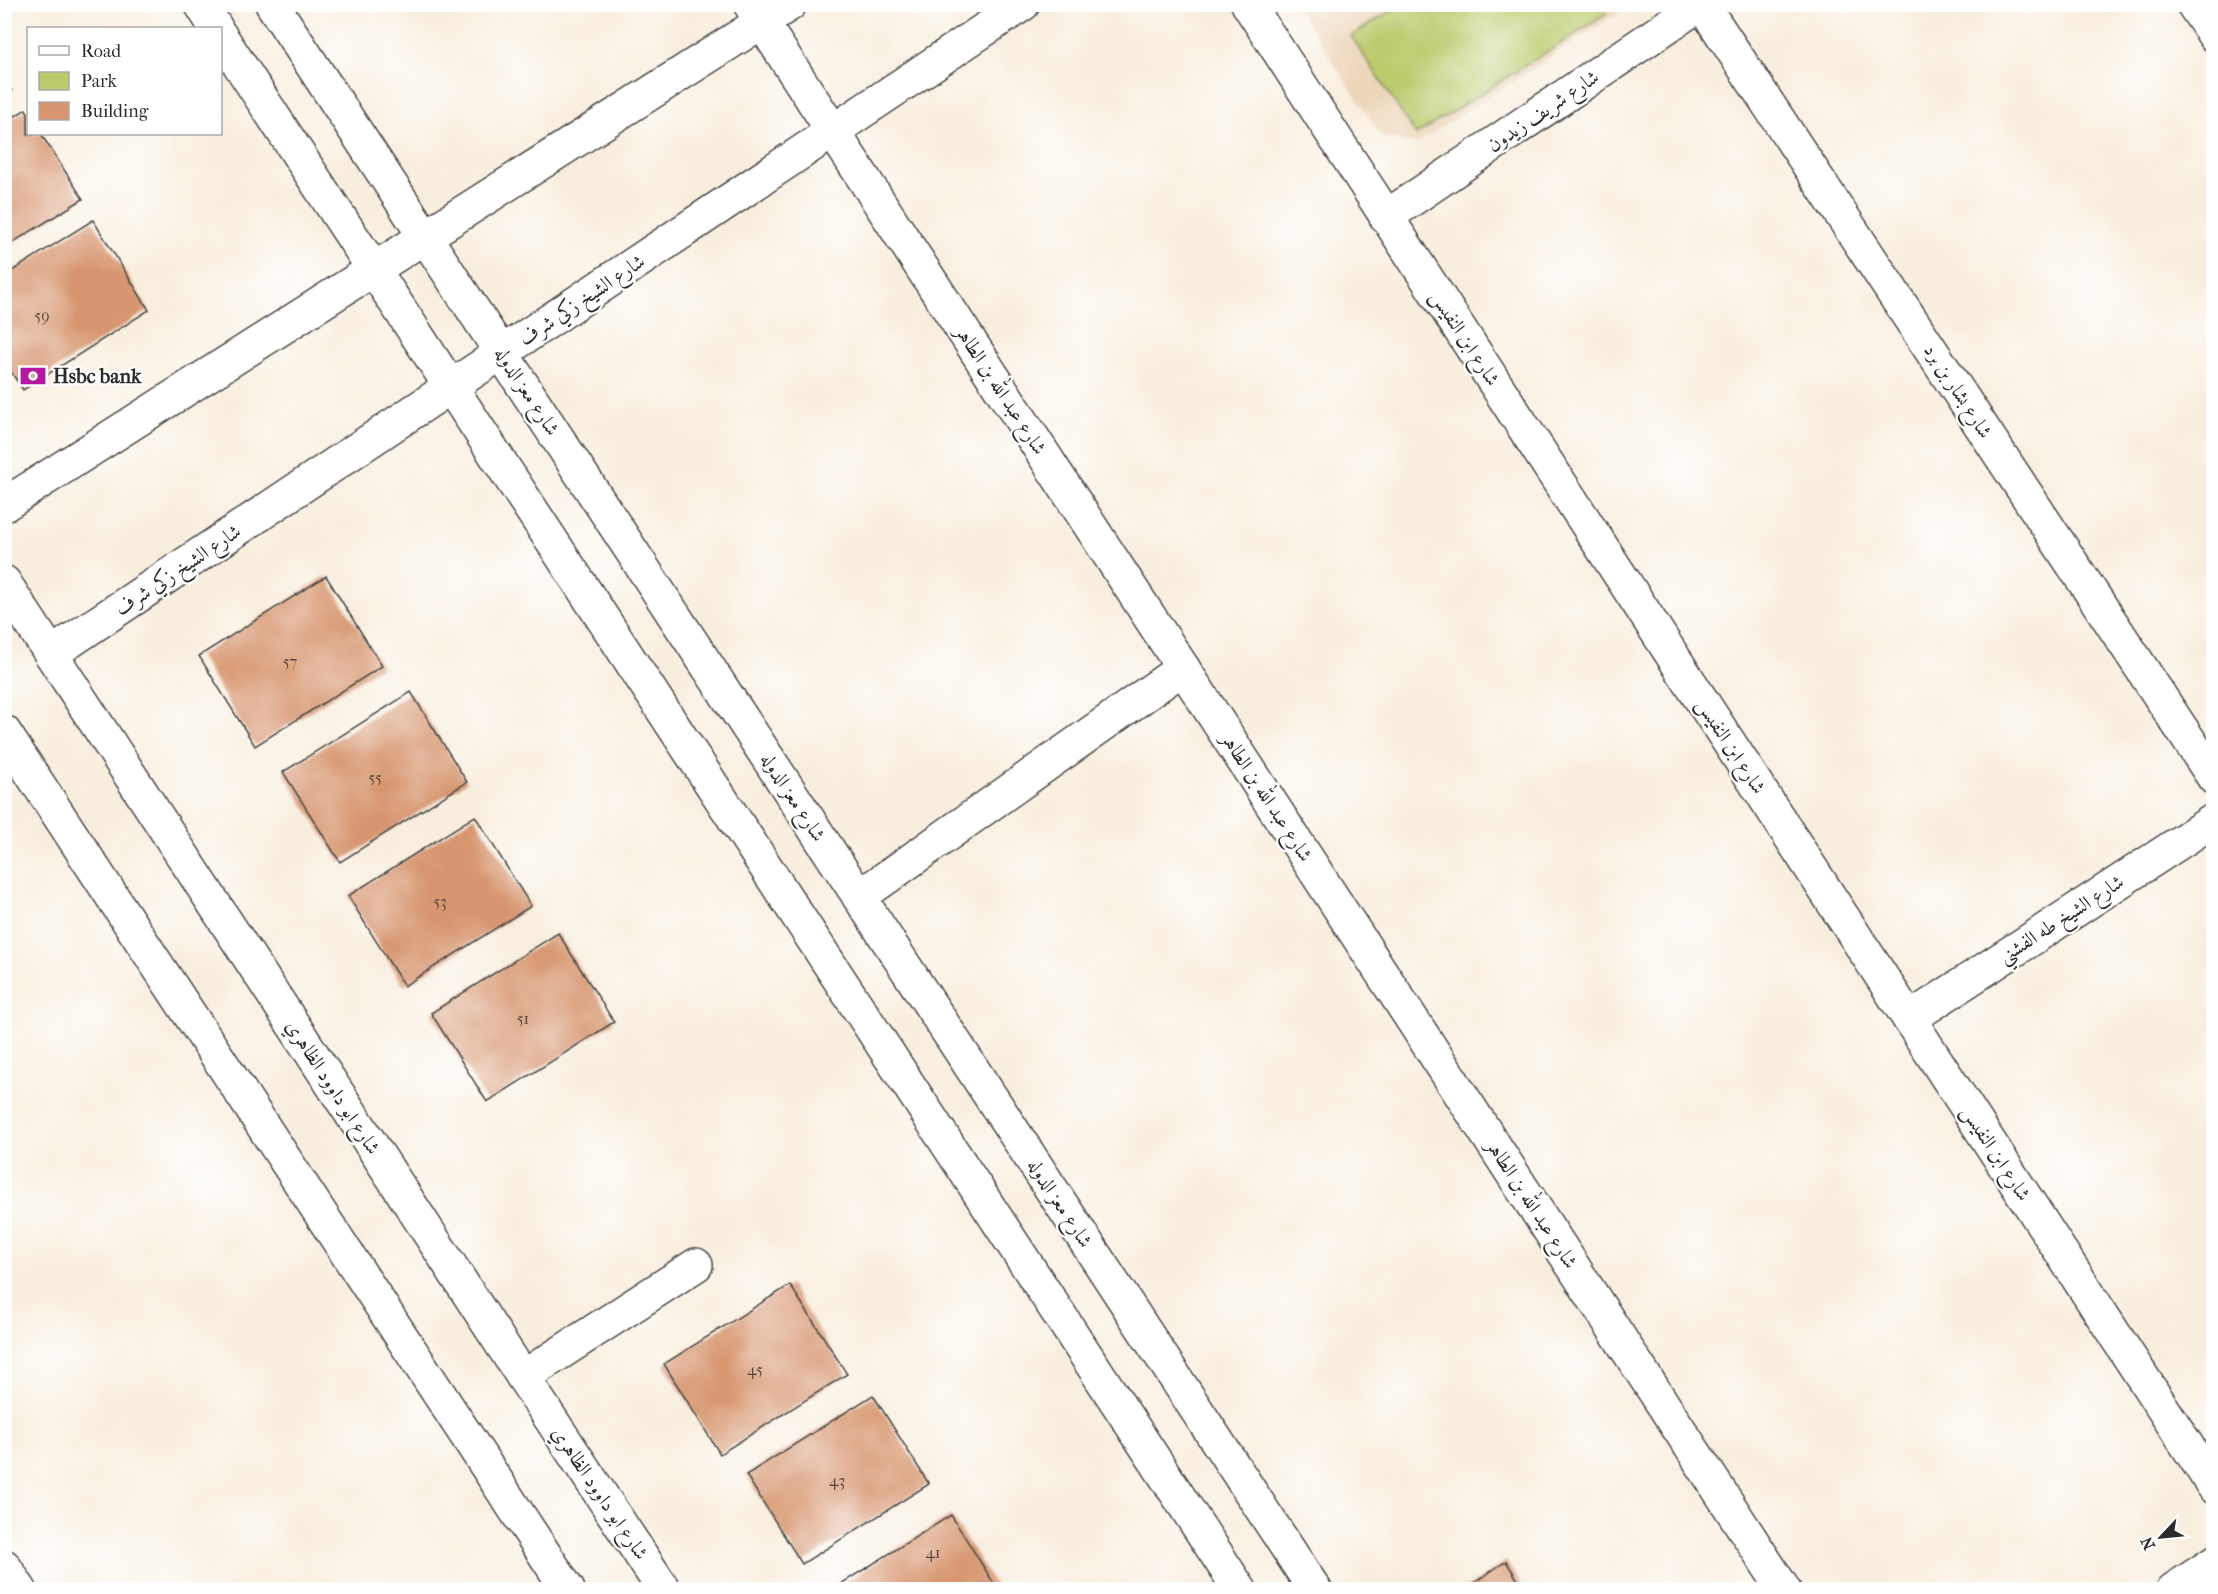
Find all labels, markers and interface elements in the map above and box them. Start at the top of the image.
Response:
legend [27,27,222,135]
text: Road [81,41,121,62]
street label: شارع شريف زيدون [1483,65,1607,162]
text: Park [81,71,118,92]
text: Building [81,101,149,122]
street label: شارع الشيخ زكي شرف [514,249,653,356]
street label: شارع ابن النفيس [1421,286,1504,393]
house number: 59 [34,306,50,325]
street label: شارع عبد الله بن الطاهر [945,317,1055,462]
street label: شارع بشار بن برد [1914,340,1997,446]
street label: شارع معز الدوله [485,342,564,443]
bank icon: Hsbc bank [18,361,48,391]
place label: Hsbc bank [53,365,142,388]
street label: شارع الشيخ زكي شرف [110,519,249,626]
house number: 57 [283,652,298,671]
street label: شارع ابن النفيس [1687,694,1770,801]
street label: شارع عبد الله بن الطاهر [1211,724,1321,869]
street label: شارع معز الدوله [751,748,830,849]
house number: 55 [368,768,382,787]
street label: شارع الشيخ طه الفشني [1994,870,2132,974]
house number: 53 [433,892,447,911]
house number: 51 [517,1009,529,1028]
street label: شارع ابو داوود الظاهري [276,1015,385,1162]
street label: شارع ابن النفيس [1952,1101,2035,1208]
street label: شارع عبد الله بن الطاهر [1476,1131,1586,1276]
street label: شارع معز الدوله [1018,1154,1097,1255]
house number: 45 [747,1360,763,1379]
street label: شارع ابو داوود الظاهري [542,1422,653,1567]
house number: 43 [829,1471,845,1490]
north arrow [2131,1507,2191,1567]
text: N [2136,1533,2159,1553]
house number: 41 [925,1543,941,1562]

